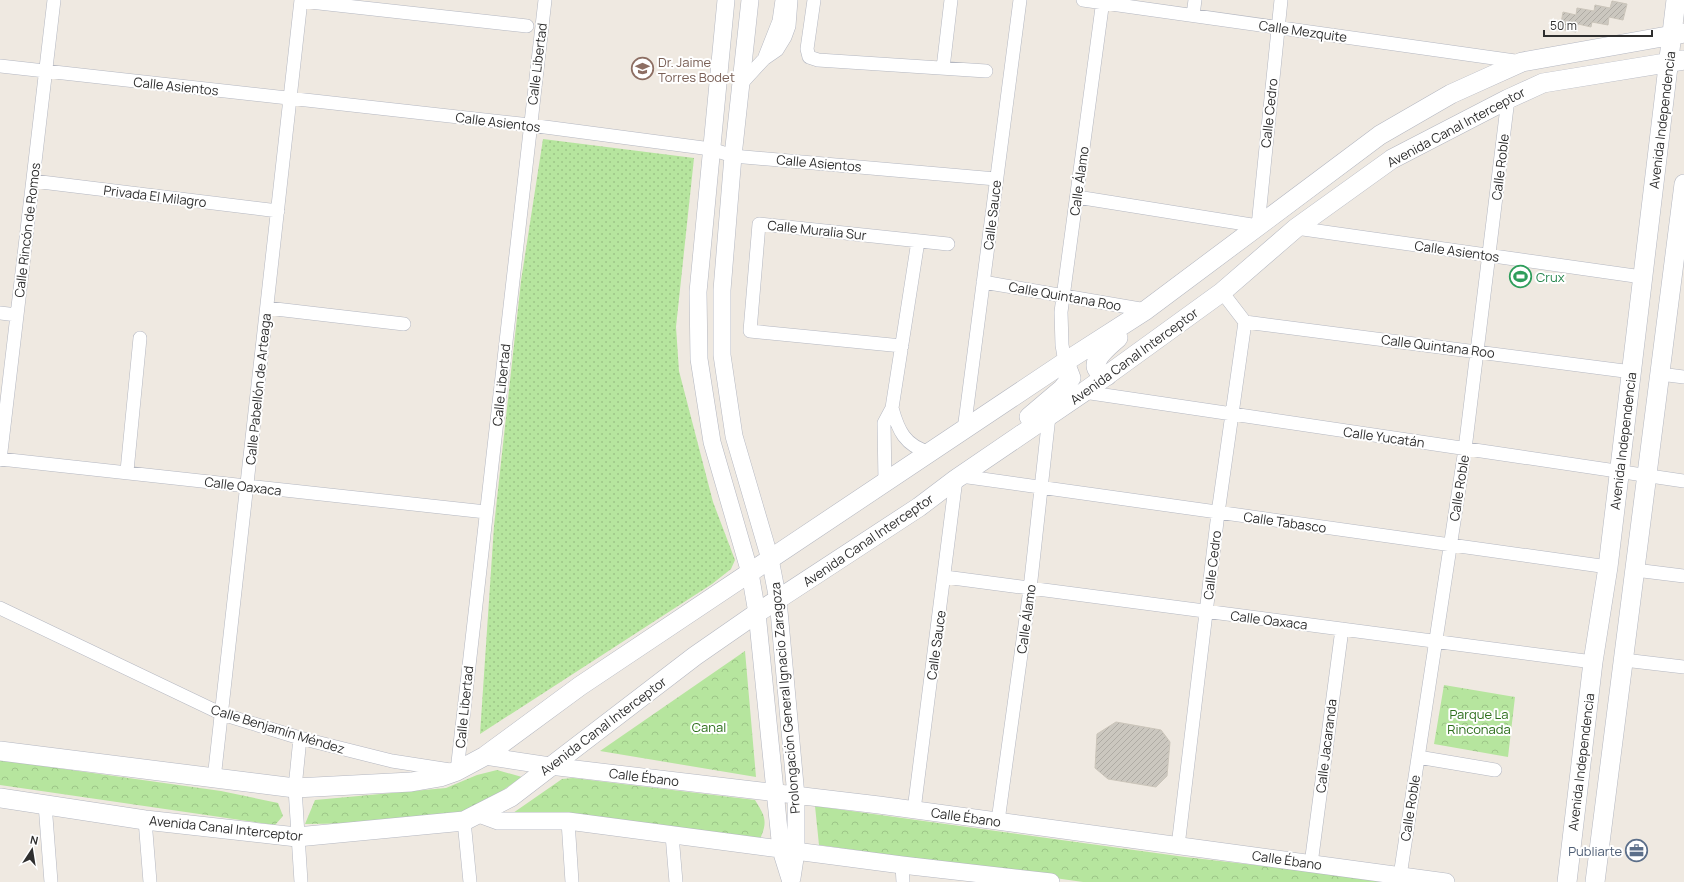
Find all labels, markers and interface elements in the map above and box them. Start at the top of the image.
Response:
scale bar [1544,12,1652,38]
street label: Calle Mezquite [1258,16,1349,46]
text: 50 m [1550,17,1577,34]
street label: Calle Libertad [523,22,551,106]
street label: Avenida Independencia [1645,50,1679,190]
place label: Dr. Jaime Torres Bodet [658,53,735,86]
school or university icon: Dr. Jaime Torres Bodet [630,56,656,82]
street label: Calle Asientos [133,73,220,99]
street label: Calle Cedro [1256,77,1282,149]
street label: Avenida Canal Interceptor [1384,83,1529,171]
street label: Calle Asientos [455,108,542,136]
street label: Calle Roble [1487,132,1513,201]
street label: Calle Álamo [1065,145,1093,217]
street label: Calle Asientos [776,150,862,176]
street label: Calle Rincón de Romos [10,161,44,299]
street label: Calle Sauce [979,179,1005,251]
street label: Privada El Milagro [102,181,208,211]
street label: Calle Muralia Sur [767,216,868,244]
street label: Calle Asientos [1413,236,1501,266]
sports icon: Crux [1508,264,1534,290]
place label: Crux [1536,268,1565,286]
street label: Calle Quintana Roo [1007,277,1123,315]
street label: Avenida Canal Interceptor [1066,303,1202,409]
street label: Calle Pabellón de Arteaga [241,312,275,466]
street label: Calle Quintana Roo [1380,330,1496,362]
street label: Calle Libertad [488,343,514,427]
street label: Avenida Independencia [1606,371,1640,511]
street label: Calle Yucatán [1342,422,1426,452]
street label: Calle Roble [1445,453,1473,523]
street label: Calle Oaxaca [203,472,283,500]
street label: Avenida Canal Interceptor [799,489,937,591]
street label: Calle Tabasco [1243,507,1328,537]
street label: Calle Cedro [1199,529,1225,601]
street label: Prolongación General Ignacio Zaragoza [766,581,804,815]
street label: Calle Álamo [1012,583,1040,655]
street label: Calle Oaxaca [1229,606,1309,634]
street label: Calle Sauce [922,609,950,681]
street label: Calle Libertad [451,665,477,749]
street label: Avenida Canal Interceptor [536,672,670,780]
street label: Avenida Independencia [1564,692,1598,832]
street label: Calle Jacaranda [1311,698,1341,794]
street label: Calle Benjamín Méndez [209,700,347,758]
park label: Parque La Rinconada [1447,705,1511,738]
park label: Canal [692,718,726,736]
street label: Calle Ébano [608,764,680,790]
street label: Calle Roble [1396,773,1424,843]
street label: Calle Ébano [930,803,1002,831]
street label: Avenida Canal Interceptor [148,811,304,845]
north arrow [12,830,52,870]
text: N [29,832,40,848]
office icon: Publiarte [1624,838,1650,864]
place label: Publiarte [1568,842,1622,860]
street label: Calle Ébano [1251,846,1323,874]

